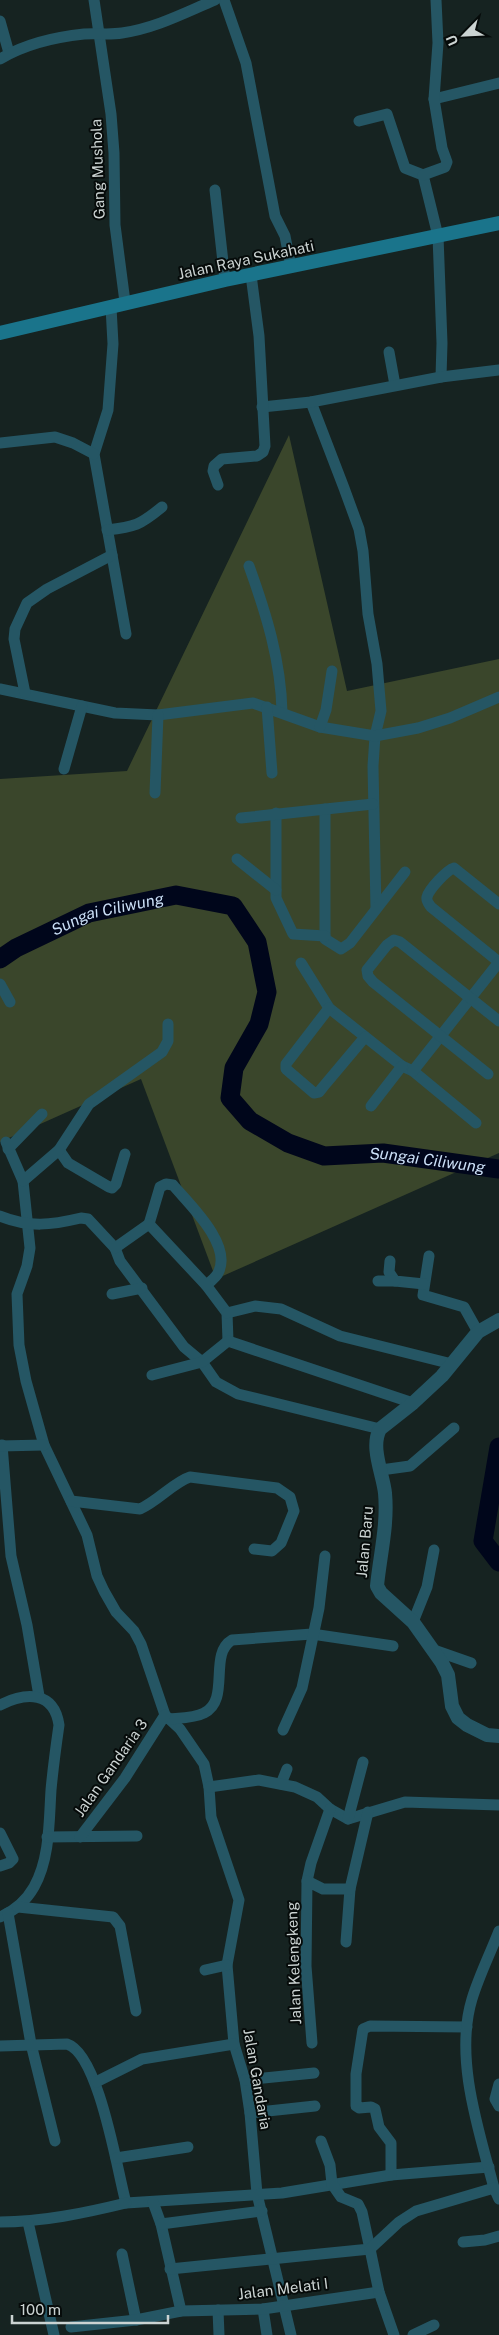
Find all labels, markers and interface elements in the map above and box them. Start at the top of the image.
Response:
north arrow [439,10,489,60]
text: U [443,32,461,48]
street label: Gang Mushola [87,119,108,219]
street label: Jalan Raya Sukahati [176,237,315,282]
water label: Sungai Ciliwung [48,889,166,940]
water label: Sungai Ciliwung [369,1144,487,1177]
street label: Jalan Baru [353,1505,376,1579]
street label: Jalan Gandaria 3 [71,1716,151,1820]
street label: Jalan Kelengkeng [283,1901,304,2025]
street label: Jalan Gandaria [240,2027,275,2131]
street label: Jalan Melati I [237,2275,329,2302]
scale bar [12,2292,169,2324]
text: 100 m [20,2301,61,2318]

